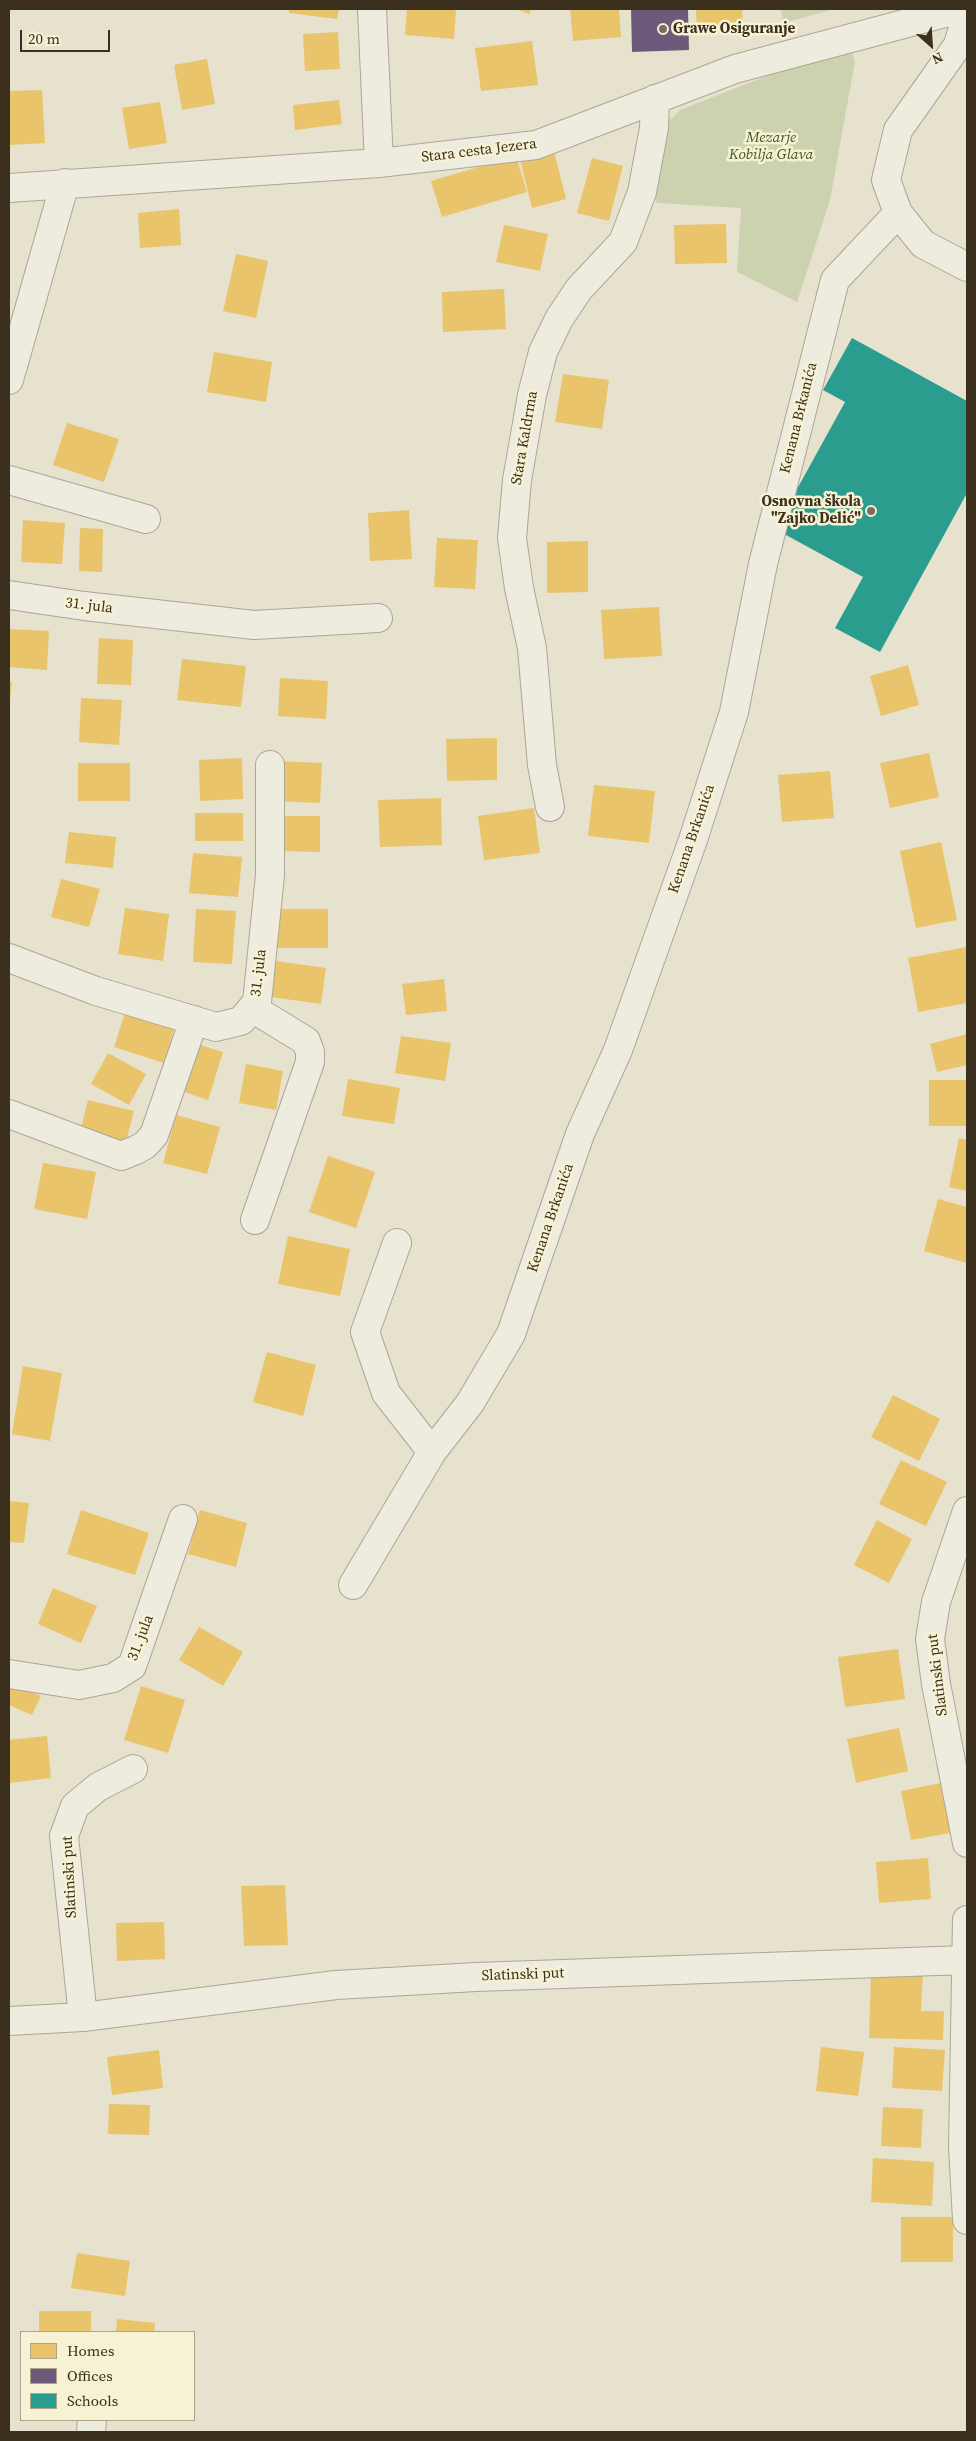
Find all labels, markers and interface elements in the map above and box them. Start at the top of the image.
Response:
scale bar [22,20,112,52]
place label: Grawe Osiguranje [673,20,795,38]
north arrow [906,20,956,70]
marker: Grawe Osiguranje [657,23,669,35]
text: 20 m [28,28,60,49]
text: N [929,47,947,70]
park label: Mezarje Kobilja Glava [729,129,813,164]
street label: Stara cesta Jezera [420,135,538,167]
street label: Kenana Brkanića [776,360,822,476]
street label: Stara Kaldrma [508,390,542,486]
place label: Osnovna škola "Zajko Delić" [761,493,861,528]
marker: Osnovna škola "Zajko Delić" [865,505,877,517]
street label: 31. jula [64,594,114,618]
street label: Kenana Brkanića [665,782,719,896]
street label: 31. jula [247,948,271,998]
street label: Kenana Brkanića [524,1161,578,1275]
street label: 31. jula [124,1612,158,1664]
street label: Slatinski put [924,1633,952,1717]
street label: Slatinski put [59,1835,81,1919]
street label: Slatinski put [481,1965,565,1985]
legend [20,2331,195,2421]
text: Homes [67,2340,114,2361]
text: Offices [67,2365,113,2386]
text: Schools [67,2390,118,2411]

